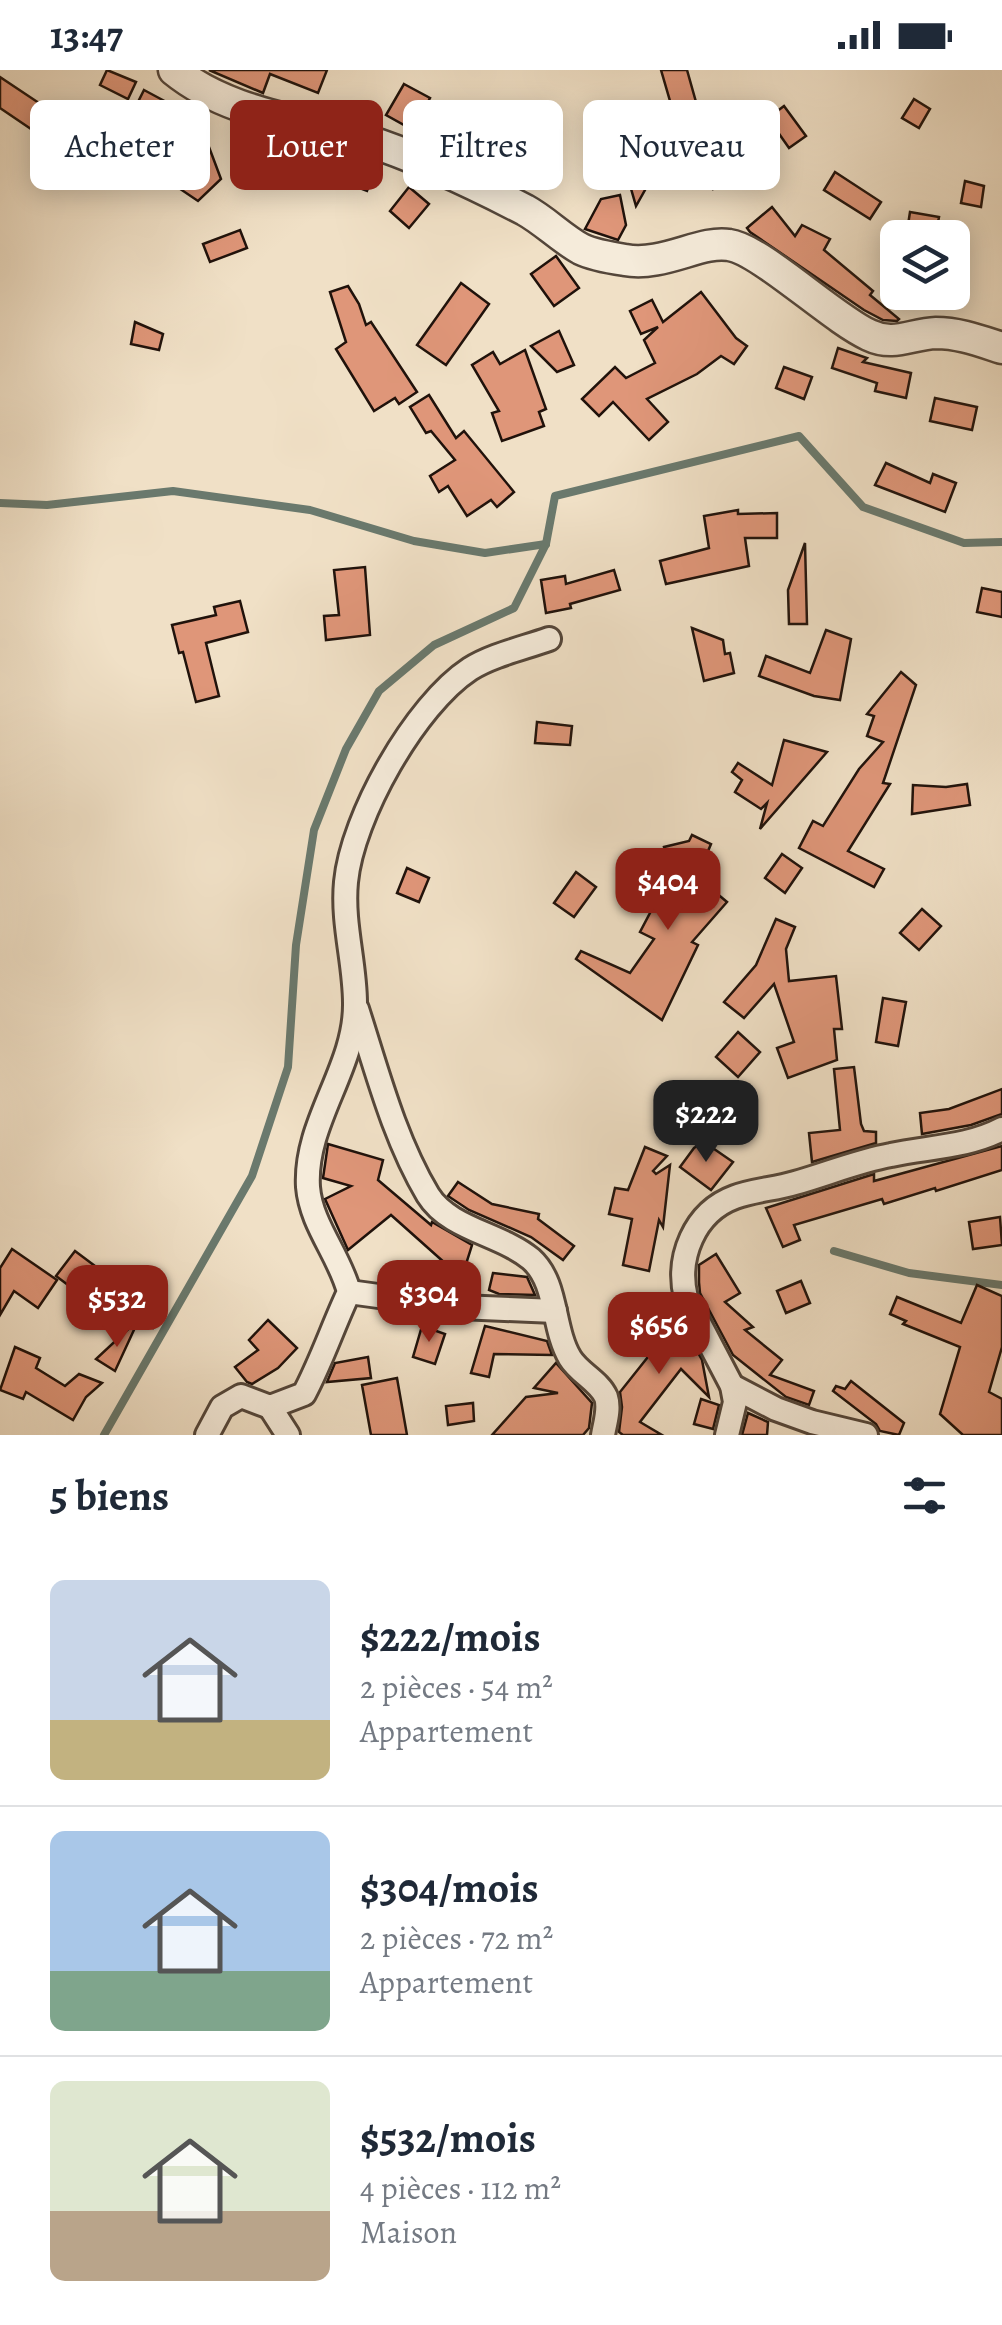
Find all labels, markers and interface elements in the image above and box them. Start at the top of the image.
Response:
text: 13:47 [50,9,123,61]
chip: Acheter [30,100,210,190]
chip: Louer [230,100,383,190]
chip: Filtres [403,100,563,190]
chip: Nouveau [583,100,780,190]
map controls [880,220,970,310]
button: layers [880,220,970,310]
pin: $404 [609,848,727,933]
text: $404 [637,858,699,902]
pin: $222 [647,1080,765,1165]
text: $222 [675,1090,737,1134]
pin: $304 [370,1260,488,1345]
pin: $532 [58,1265,176,1350]
text: $304 [399,1270,459,1314]
text: $532 [88,1275,146,1319]
pin: $656 [600,1292,718,1377]
text: $656 [630,1302,688,1346]
text: 5 biens [50,1467,169,1524]
icon: filters [897,1468,952,1523]
text: $222/mois [360,1608,541,1665]
icon: home [130,1620,250,1740]
text: 2 pièces · 54 m² [360,1665,553,1709]
text: Appartement [360,1709,533,1753]
text: $304/mois [360,1859,539,1916]
icon: home [130,1871,250,1991]
text: 2 pièces · 72 m² [360,1916,553,1960]
text: Appartement [360,1960,533,2004]
text: $532/mois [360,2109,536,2166]
icon: home [130,2121,250,2241]
text: 4 pièces · 112 m² [360,2166,561,2210]
text: Maison [360,2210,457,2254]

